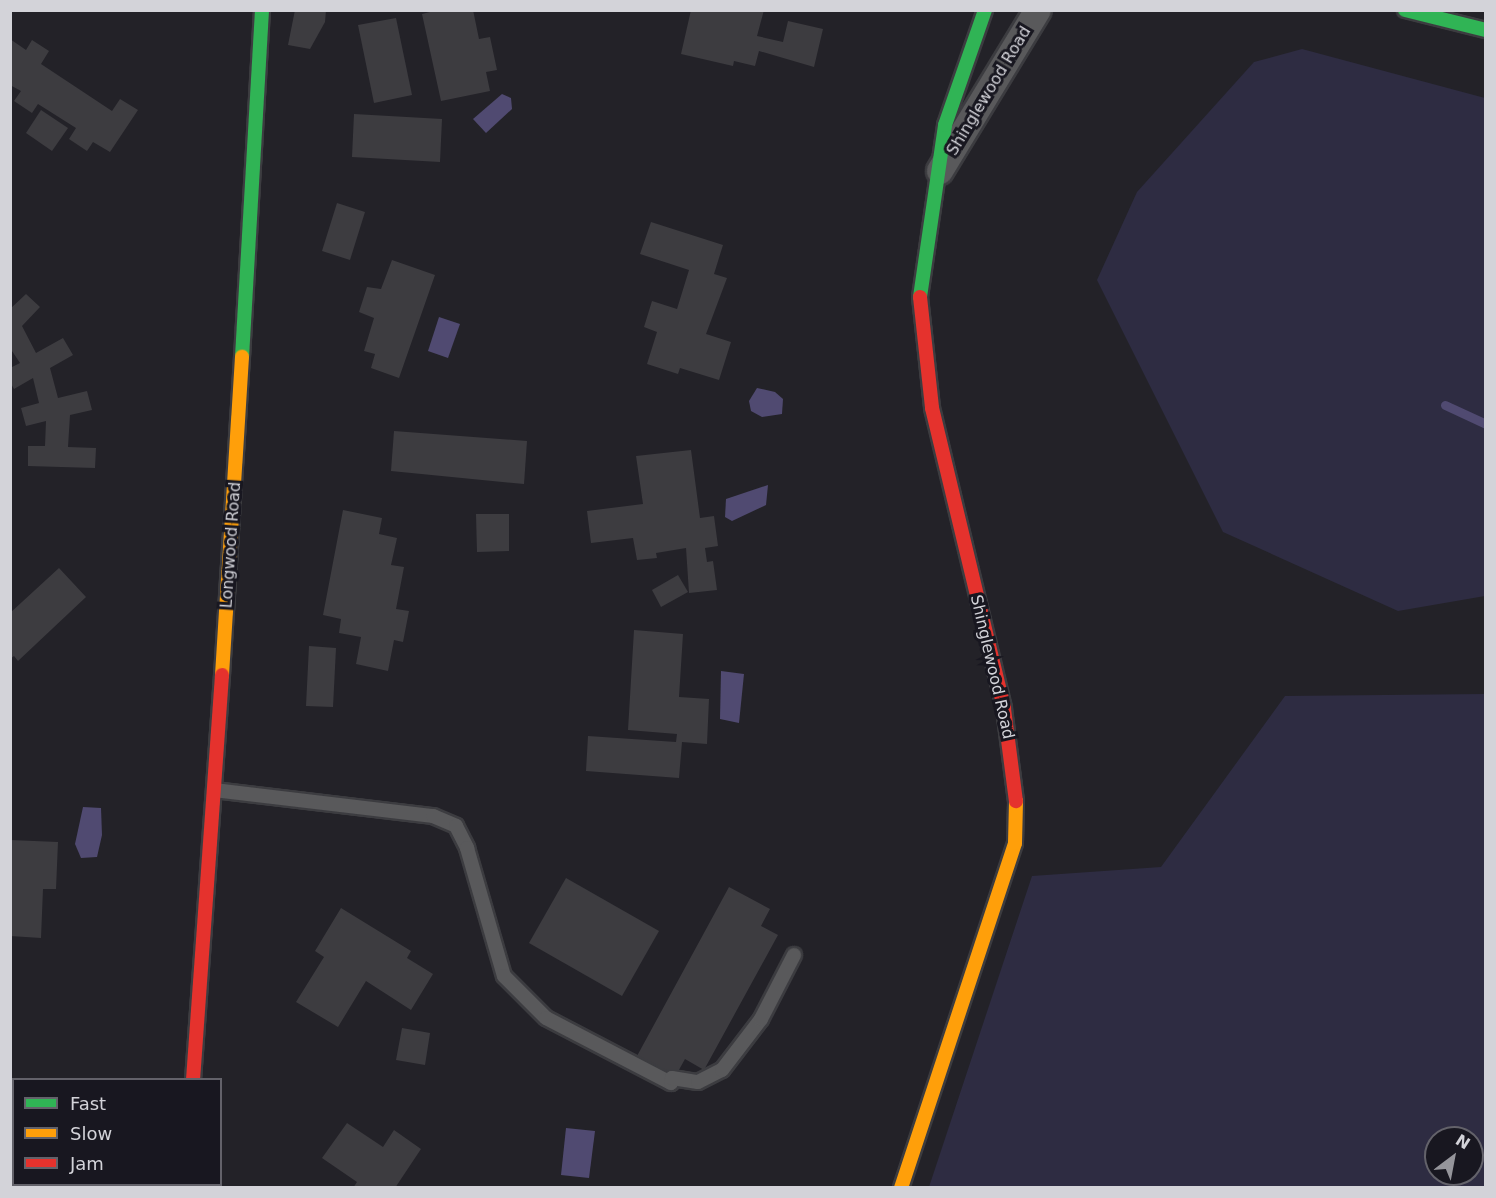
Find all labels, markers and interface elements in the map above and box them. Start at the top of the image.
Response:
street label: Shinglewood Road [943,23,1035,159]
street label: Longwood Road [217,481,245,609]
street label: Shinglewood Road [966,593,1018,741]
legend [12,1078,222,1186]
text: Fast [70,1093,106,1114]
text: Slow [70,1123,112,1144]
north arrow [1424,1126,1484,1186]
text: N [1452,1130,1473,1154]
text: Jam [70,1153,104,1174]

